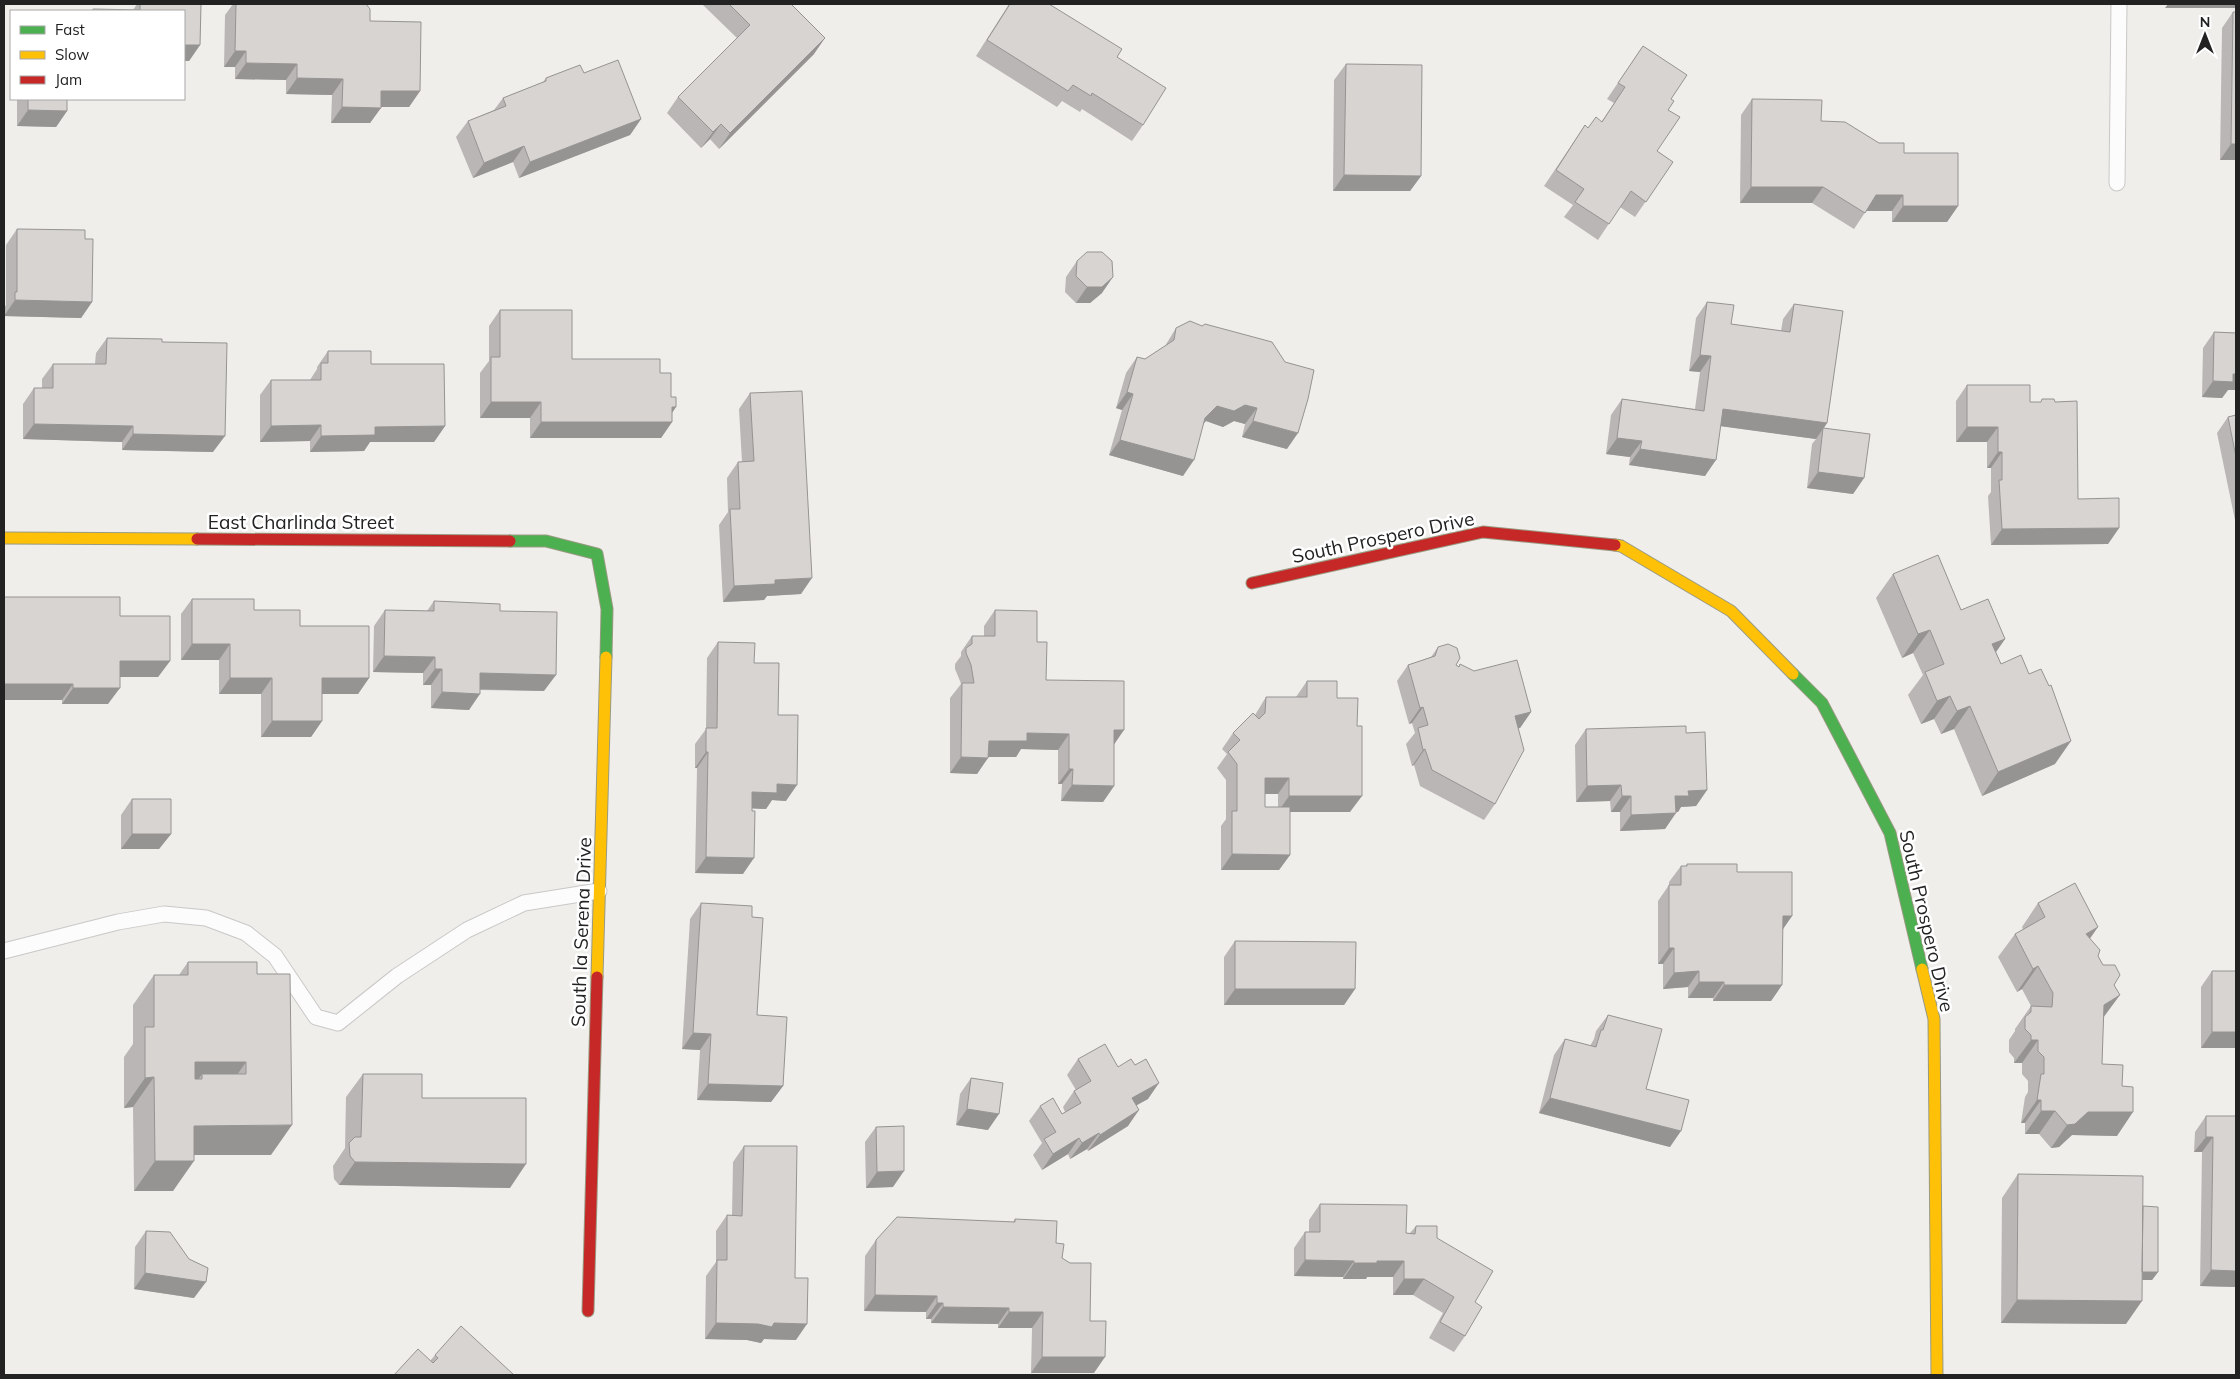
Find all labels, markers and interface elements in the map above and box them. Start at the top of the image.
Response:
legend [10,10,185,100]
north arrow [2180,10,2230,60]
text: N [2200,13,2210,31]
text: Fast [55,20,85,39]
text: Slow [55,45,89,64]
text: Jam [55,70,82,89]
street label: South Prospero Drive [1290,506,1476,568]
street label: East Charlinda Street [208,510,394,534]
street label: South Prospero Drive [1894,828,1960,1014]
street label: South la Serena Drive [566,837,596,1027]

